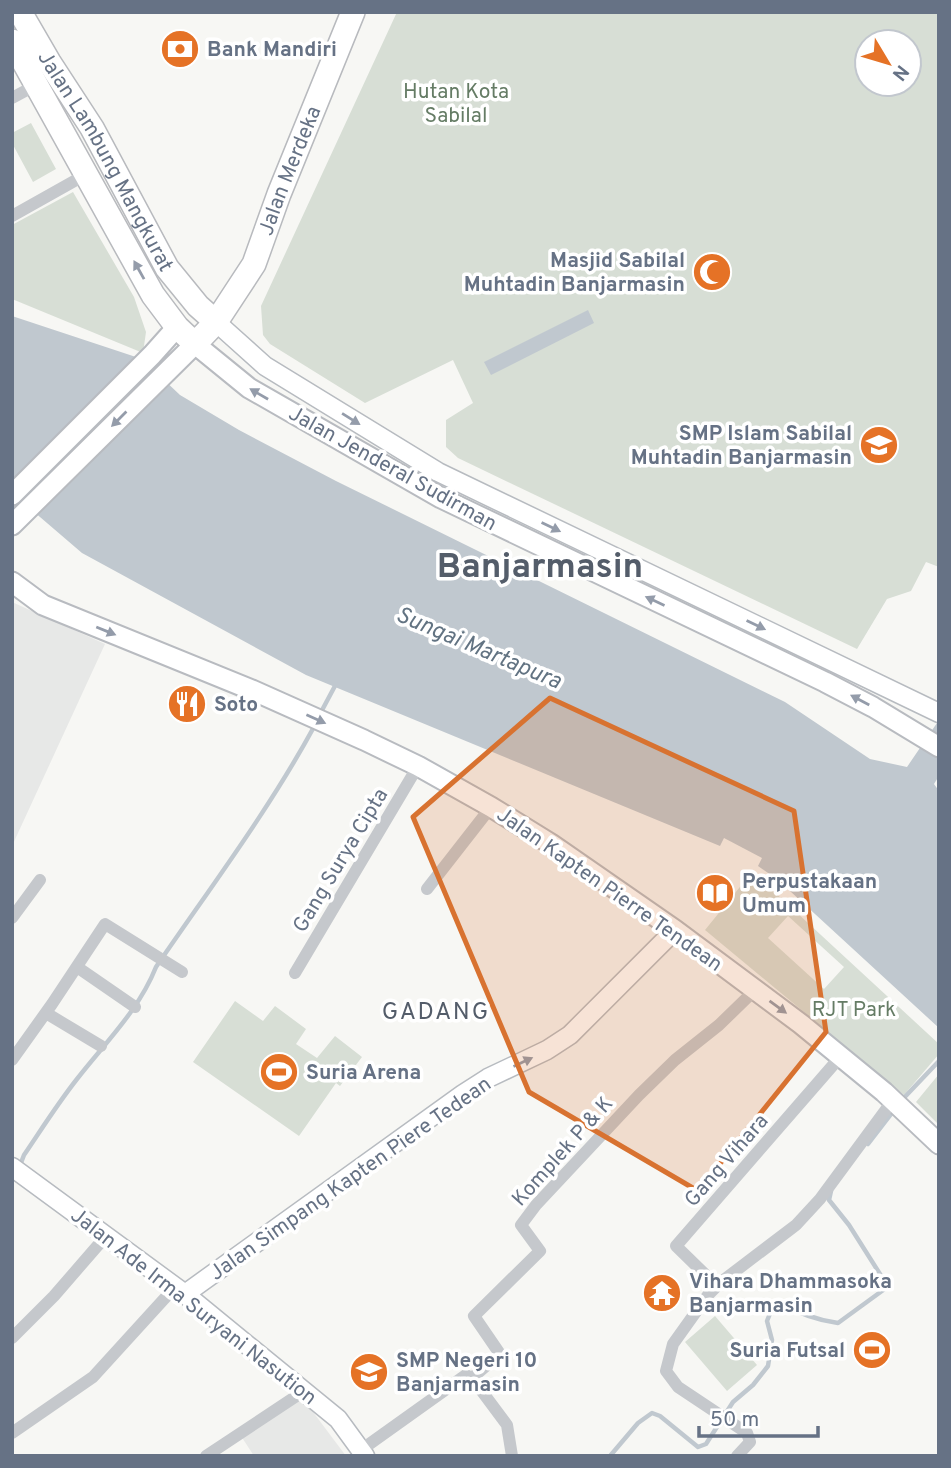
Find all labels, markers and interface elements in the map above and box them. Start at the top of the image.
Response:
bank icon: Bank Mandiri [159,28,201,70]
north arrow [853,28,923,98]
place label: Bank Mandiri [207,37,337,64]
street label: Jalan Lambung Mangkurat [30,46,178,277]
text: N [886,59,913,85]
park label: Hutan Kota Sabilal [403,79,509,130]
street label: Jalan Merdeka [253,102,328,239]
place label: Masjid Sabilal Muhtadin Banjarmasin [464,248,685,299]
mosque icon: Masjid Sabilal Muhtadin Banjarmasin [691,251,733,293]
one-way arrow [133,261,145,280]
one-way arrow [249,387,268,400]
street label: Jalan Jenderal Sudirman [283,401,501,538]
one-way arrow [111,410,128,426]
one-way arrow [341,412,360,425]
place label: SMP Islam Sabilal Muhtadin Banjarmasin [631,421,852,472]
school or university icon: SMP Islam Sabilal Muhtadin Banjarmasin [858,424,900,466]
one-way arrow [541,521,561,532]
district label: Banjarmasin [437,546,643,590]
one-way arrow [645,596,665,607]
water label: Sungai Martapura [391,601,565,697]
one-way arrow [746,619,766,631]
one-way arrow [96,626,117,637]
restaurant icon: Soto [166,683,208,725]
place label: Soto [214,692,258,719]
one-way arrow [850,695,870,706]
one-way arrow [306,714,327,725]
street label: Gang Surya Cipta [288,784,395,938]
street label: Jalan Kapten Pierre Tendean [491,802,727,979]
place label: Perpustakaan Umum [742,869,877,920]
library icon: Perpustakaan Umum [694,872,736,914]
park label: RJT Park [812,997,896,1024]
district label: GADANG [382,998,490,1028]
one-way arrow [769,1000,787,1014]
sports icon: Suria Arena [258,1051,300,1093]
one-way arrow [513,1056,533,1067]
place label: Suria Arena [306,1060,421,1087]
street label: Jalan Simpang Kapten Piere Tedean [205,1071,497,1287]
street label: Komplek P & K [507,1091,620,1213]
street label: Gang Vihara [679,1109,775,1213]
street label: Jalan Ade Irma Suryani Nasution [65,1203,322,1412]
place label: Vihara Dhammasoka Banjarmasin [689,1269,892,1320]
temple icon: Vihara Dhammasoka Banjarmasin [641,1272,683,1314]
sports icon: Suria Futsal [851,1329,893,1371]
place label: Suria Futsal [729,1338,845,1365]
place label: SMP Negeri 10 Banjarmasin [396,1348,537,1399]
school or university icon: SMP Negeri 10 Banjarmasin [348,1351,390,1393]
scale bar [699,1394,818,1438]
text: 50 m [710,1407,759,1434]

